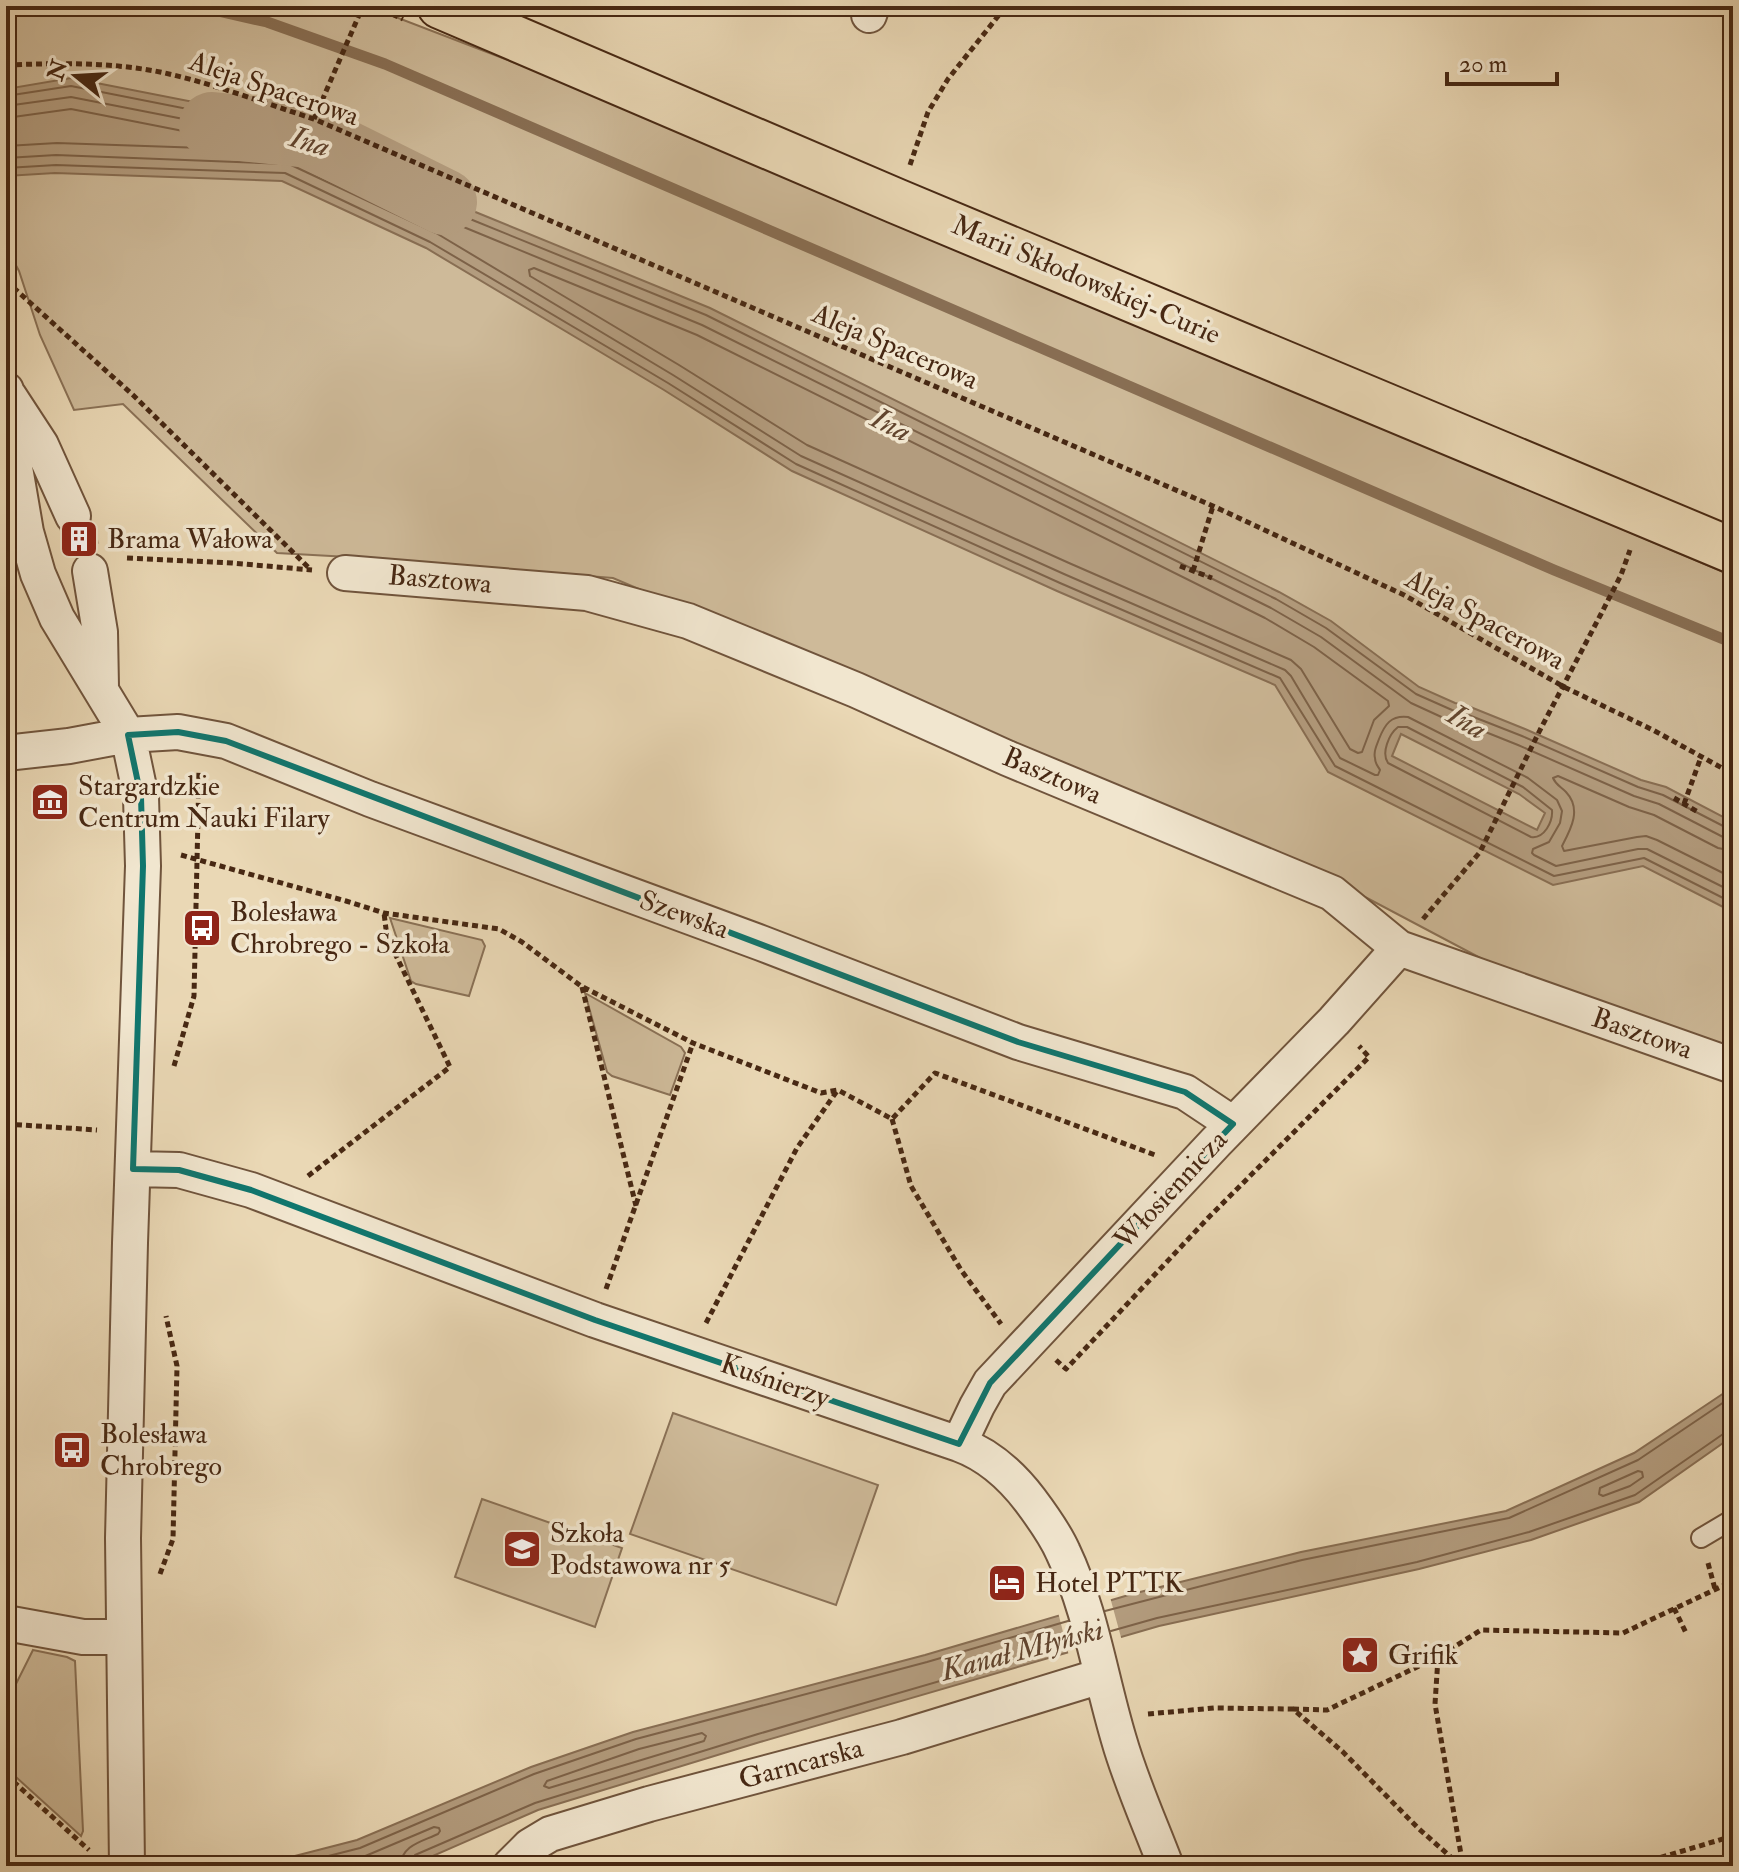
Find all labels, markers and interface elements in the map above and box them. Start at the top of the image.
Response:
north arrow [36,36,116,116]
scale bar [1447,36,1557,86]
street label: Aleja Spacerowa [184,43,364,135]
text: 20 m [1459,49,1508,80]
text: N [41,56,74,85]
water label: Ina [284,118,334,166]
street label: Marii Skłodowskiej-Curie [947,208,1226,353]
street label: Aleja Spacerowa [806,296,984,398]
water label: Ina [863,399,917,451]
building icon: Brama Wałowa [58,518,100,560]
place label: Brama Wałowa [107,522,273,557]
street label: Basztowa [387,558,494,602]
street label: Aleja Spacerowa [1398,561,1571,678]
water label: Ina [1439,695,1493,748]
street label: Basztowa [997,740,1107,813]
place label: Stargardzkie Centrum Nauki Filary [78,769,330,836]
museum icon: Stargardzkie Centrum Nauki Filary [29,781,71,823]
street label: Szewska [635,883,734,947]
place label: Bolesława Chrobrego - Szkoła [230,895,450,962]
bus stop icon: Bolesława Chrobrego - Szkoła [181,907,223,949]
street label: Basztowa [1587,1001,1697,1068]
street label: Włosiennicza [1106,1123,1236,1258]
street label: Kuśnierzy [716,1346,835,1416]
place label: Bolesława Chrobrego [100,1417,222,1484]
bus stop icon: Bolesława Chrobrego [51,1429,93,1471]
place label: Szkoła Podstawowa nr 5 [550,1516,732,1583]
school or university icon: Szkoła Podstawowa nr 5 [501,1528,543,1570]
hotel icon: Hotel PTTK [986,1562,1028,1604]
place label: Hotel PTTK [1035,1566,1184,1601]
water label: Kanał Młyński [935,1611,1107,1690]
place icon: Grifik [1339,1634,1381,1676]
place label: Grifik [1388,1638,1459,1673]
street label: Garncarska [735,1730,867,1797]

